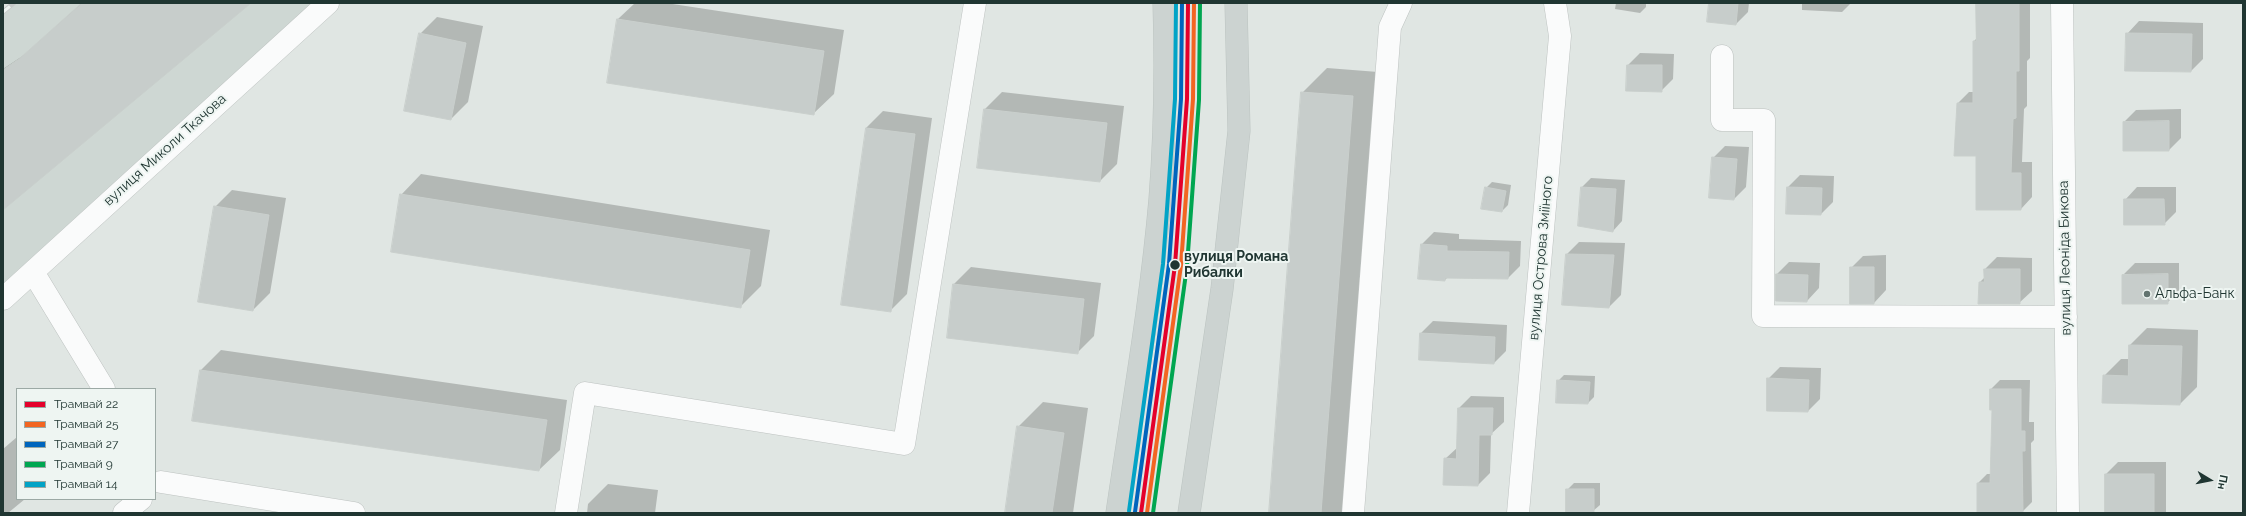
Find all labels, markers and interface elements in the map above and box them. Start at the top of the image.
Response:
street label: вулиця Миколи Ткачова [100,91,230,209]
street label: вулиця Острова Зміїного [1525,175,1557,341]
street label: вулиця Леоніда Бикова [2055,180,2075,336]
place label: вулиця Романа Рибалки [1184,249,1288,282]
marker: вулиця Романа Рибалки [1168,258,1182,272]
place label: Альфа-Банк [2155,286,2235,302]
marker: Альфа-Банк [2142,289,2152,299]
legend [16,388,156,500]
text: Трамвай 22 [54,397,118,411]
text: Трамвай 25 [54,417,119,431]
text: Трамвай 27 [54,437,118,451]
text: Трамвай 9 [54,457,113,471]
north arrow [2190,460,2230,500]
text: Пн [2215,474,2230,491]
text: Трамвай 14 [54,477,117,491]

